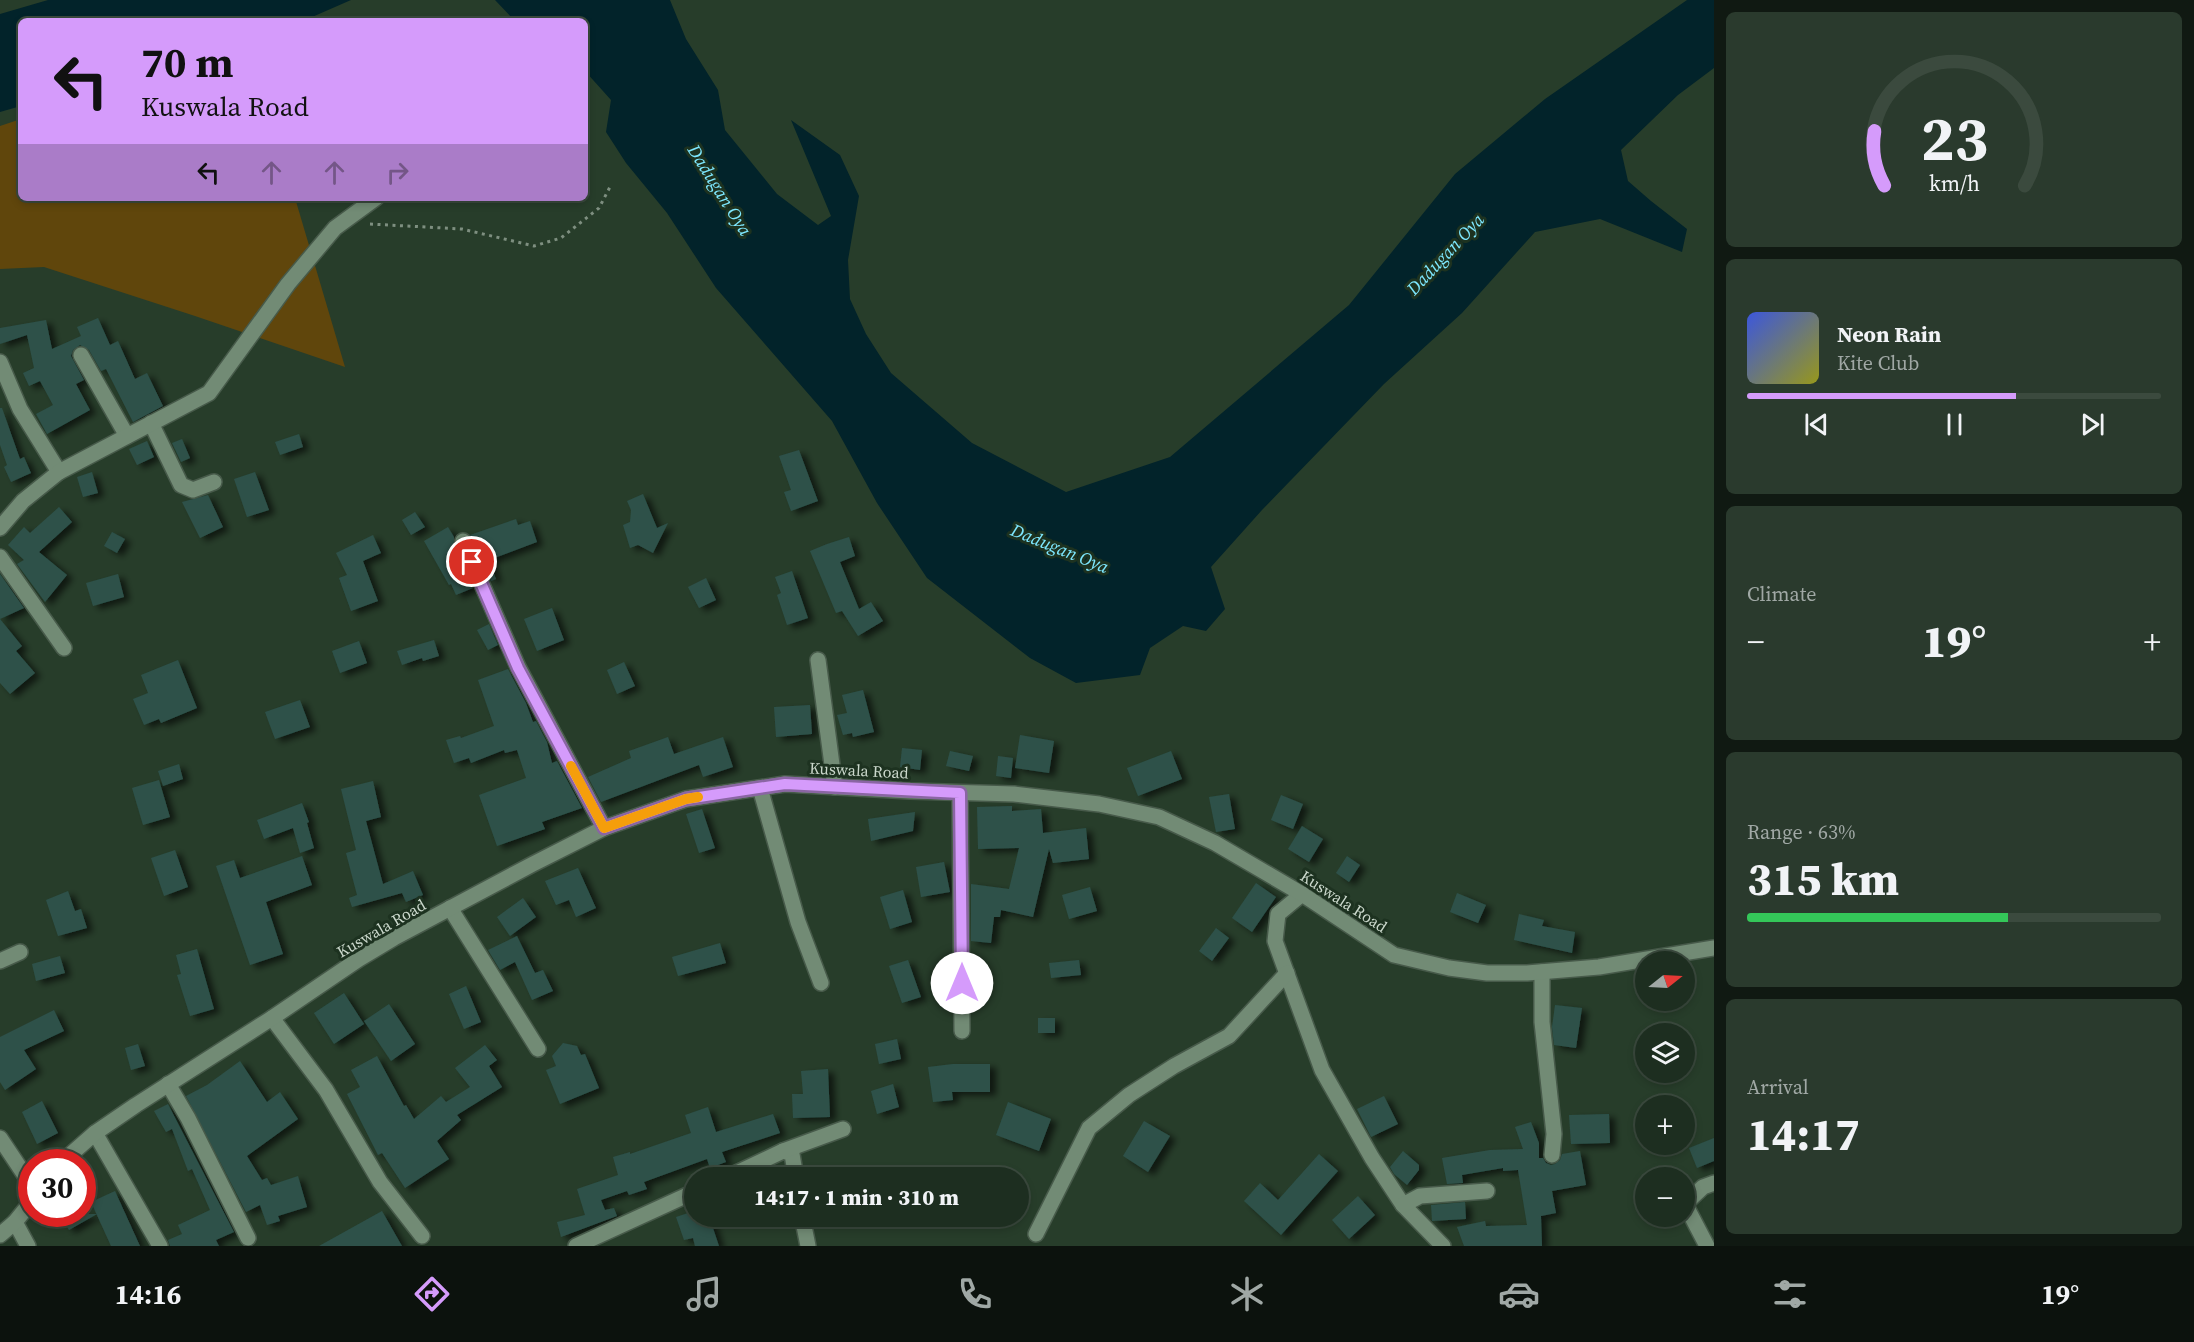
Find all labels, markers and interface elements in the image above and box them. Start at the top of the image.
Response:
text: 70 m [141,33,234,91]
icon: left [42,42,120,120]
text: Kuswala Road [141,88,309,125]
text: 23 [1920,96,1988,182]
water label: Dadugan Oya [681,139,758,241]
icon: left [192,156,225,189]
icon: ahead [255,156,288,189]
icon: ahead [318,156,351,189]
icon: right [381,156,414,189]
text: km/h [1928,170,1980,199]
water label: Dadugan Oya [1400,207,1490,301]
text: Neon Rain [1837,319,1941,349]
text: Kite Club [1837,349,1919,377]
icon: previous [1800,408,1833,441]
icon: pause [1938,408,1971,441]
icon: next [2076,408,2109,441]
water label: Dadugan Oya [1006,517,1113,579]
pin [446,536,497,587]
icon: arrive [455,545,488,578]
text: Climate [1747,580,1816,608]
text: 19° [1922,610,1986,672]
text: − [1747,619,1765,664]
text: + [2143,619,2161,664]
street label: Kuswala Road [809,756,909,784]
text: Range · 63% [1747,818,1856,846]
text: 315 km [1747,848,1899,910]
street label: Kuswala Road [1296,865,1392,937]
street label: Kuswala Road [332,894,430,962]
position arrow [930,951,994,1015]
north arrow [1635,951,1695,1011]
map controls [1635,951,1695,1227]
button: layers [1635,1023,1695,1083]
text: Arrival [1747,1073,1809,1101]
button: + [1635,1095,1695,1155]
text: 14:17 [1747,1103,1860,1165]
speed limit sign: 30 [18,1149,96,1227]
button: − [1635,1167,1695,1227]
text: 14:17 · 1 min · 310 m [754,1182,959,1212]
icon: directions [411,1273,453,1315]
icon: music [683,1273,725,1315]
icon: phone [954,1273,996,1315]
icon: climate [1226,1273,1268,1315]
icon: car [1498,1273,1540,1315]
icon: filters [1769,1273,1811,1315]
text: 14:16 [115,1276,181,1313]
text: 19° [2041,1276,2079,1313]

